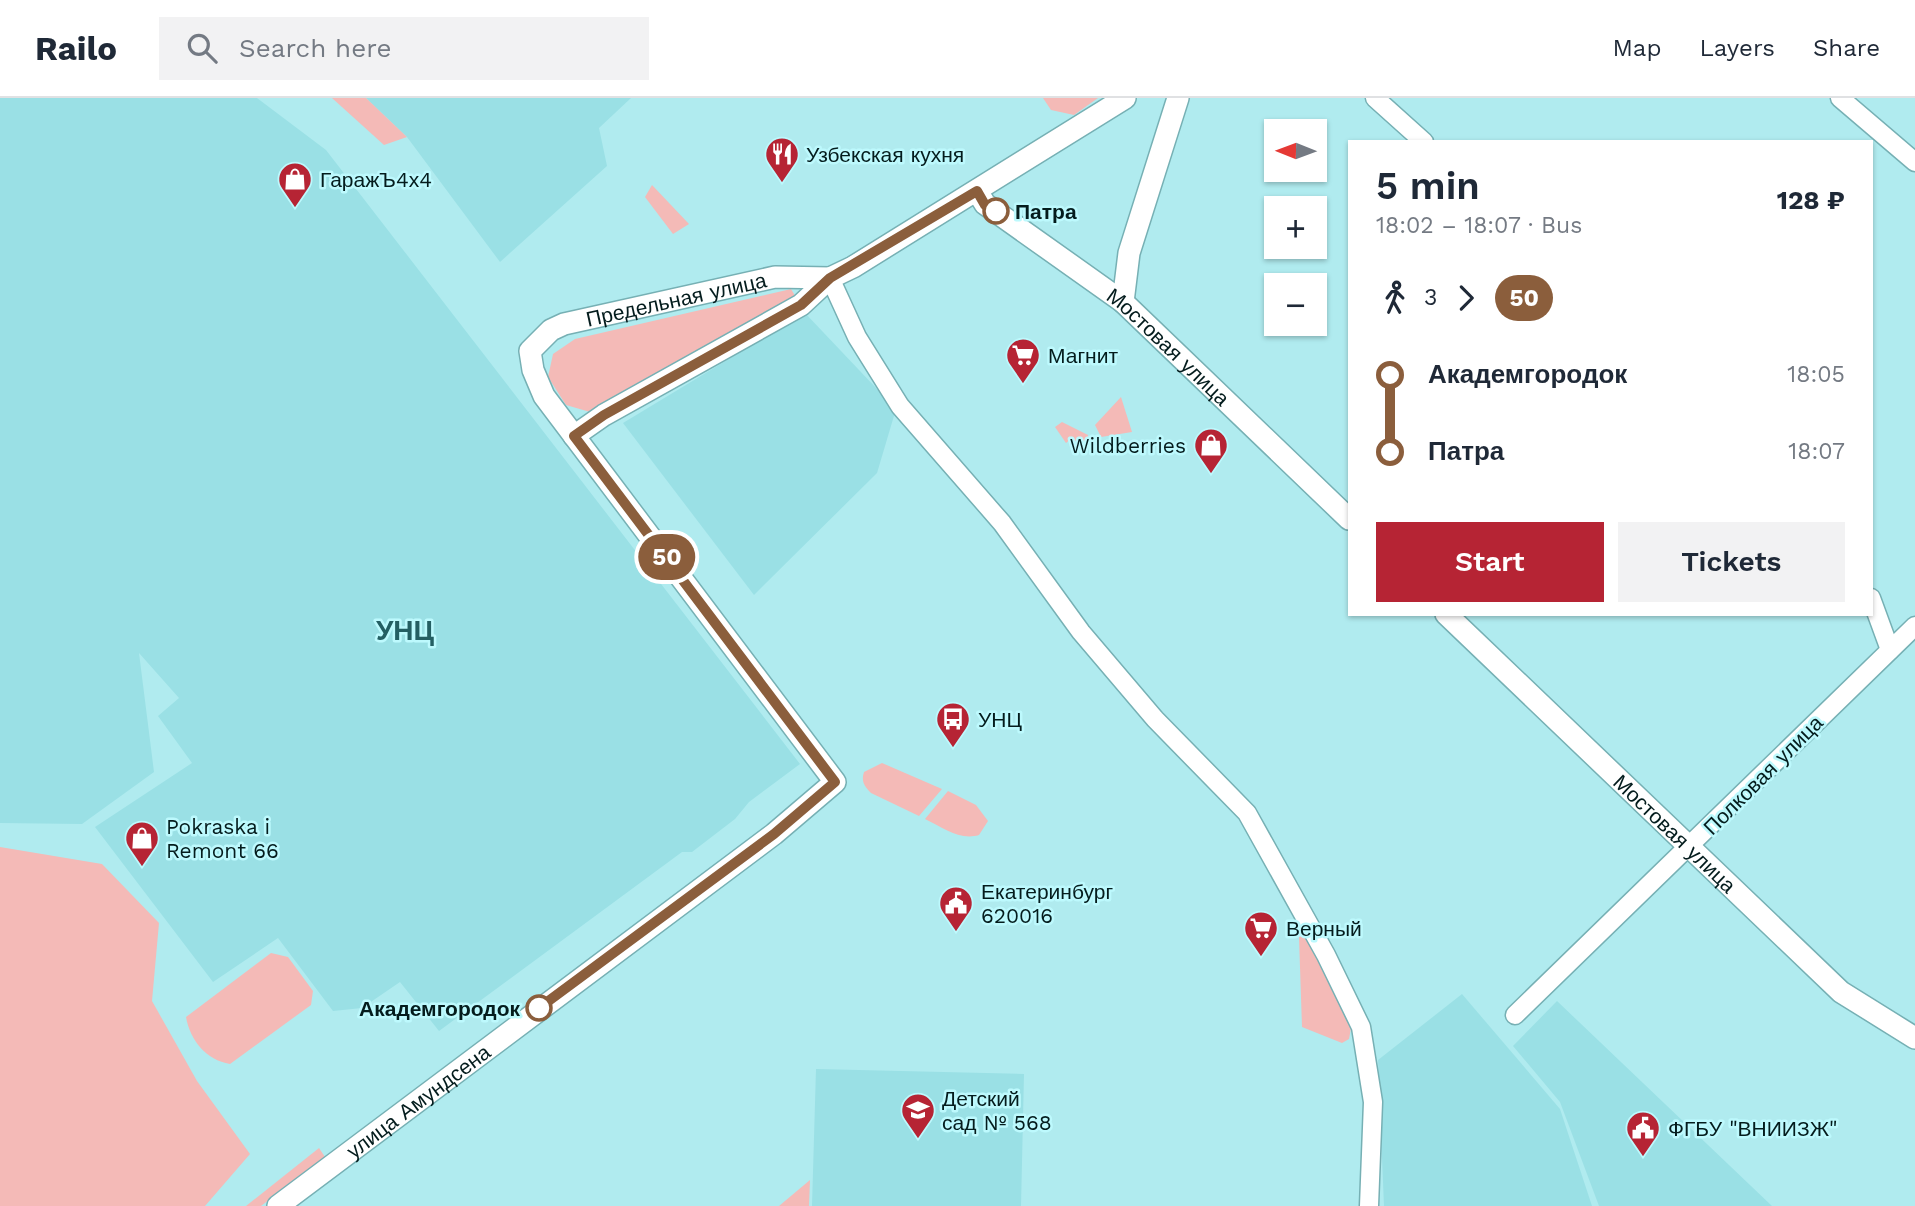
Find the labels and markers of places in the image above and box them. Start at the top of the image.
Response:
restaurant icon: Узбекская кухня [763,135,801,184]
place label: Узбекская кухня [806,142,964,167]
shop icon: ГаражЪ4х4 [276,160,314,209]
place label: ГаражЪ4х4 [320,167,432,192]
marker: Патра [983,198,1009,224]
place label: Патра [1015,199,1077,224]
supermarket icon: Магнит [1004,336,1042,385]
place label: Магнит [1048,343,1118,368]
shop icon: Wildberries [1192,426,1230,475]
place label: Wildberries [1069,433,1186,458]
bus stop icon: УНЦ [934,700,972,749]
place label: УНЦ [978,707,1023,732]
place label: Pokraska i Remont 66 [166,814,279,863]
shop icon: Pokraska i Remont 66 [123,819,161,868]
place label: Екатеринбург 620016 [981,879,1113,928]
public building icon: Екатеринбург 620016 [937,884,975,933]
supermarket icon: Верный [1242,909,1280,958]
place label: Верный [1286,916,1362,941]
marker: Академгородок [526,995,552,1021]
place label: Академгородок [359,996,520,1021]
place label: Детский сад № 568 [942,1086,1052,1135]
school or university icon: Детский сад № 568 [899,1091,937,1140]
public building icon: ФГБУ "ВНИИЗЖ" [1624,1109,1662,1158]
place label: ФГБУ "ВНИИЗЖ" [1668,1116,1838,1141]

